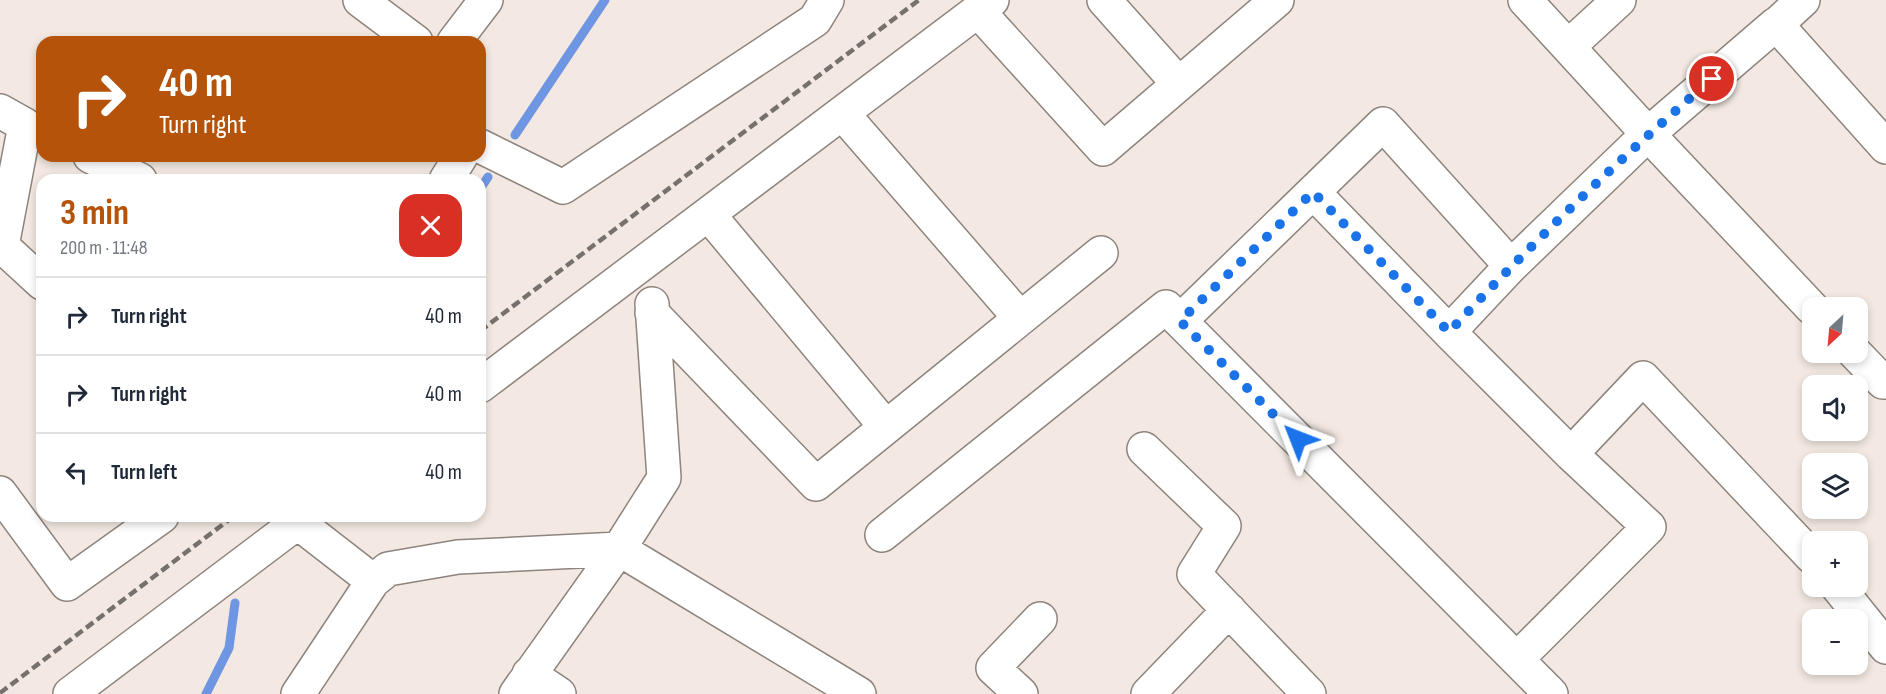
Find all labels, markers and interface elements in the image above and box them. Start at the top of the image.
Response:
pin [1686,53,1737,104]
text: 40 m [159,58,233,109]
icon: right [60,60,138,138]
icon: arrive [1695,62,1728,95]
text: Turn right [159,109,246,141]
text: 3 min [60,192,129,235]
button: close [399,194,462,257]
text: 200 m · 11:48 [60,236,147,260]
north arrow [1802,297,1868,363]
map controls [1802,297,1868,675]
icon: right [60,300,93,333]
text: Turn right [111,303,187,330]
text: 40 m [425,303,462,330]
button: sound [1802,375,1868,441]
icon: right [60,378,93,411]
text: Turn right [111,381,187,408]
text: 40 m [425,381,462,408]
position arrow [1266,407,1330,471]
button: layers [1802,453,1868,519]
icon: left [60,456,93,489]
text: Turn left [111,459,177,486]
text: 40 m [425,459,462,486]
button: + [1802,531,1868,597]
button: − [1802,609,1868,675]

